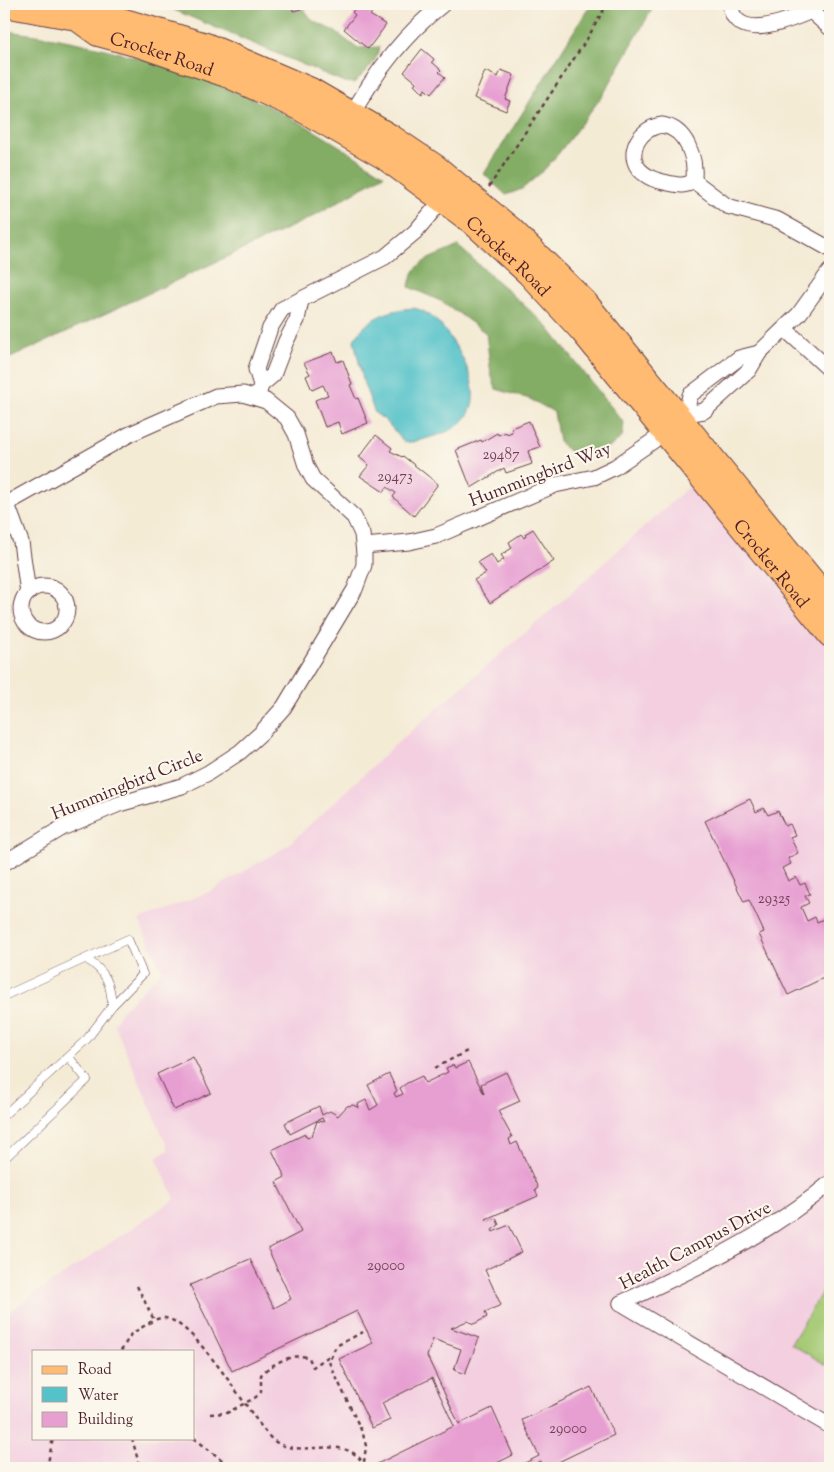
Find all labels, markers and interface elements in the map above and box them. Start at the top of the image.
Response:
street label: Crocker Road [106,27,217,85]
street label: Crocker Road [459,211,555,304]
street label: Hummingbird Way [466,437,615,515]
house number: 29487 [483,445,520,466]
house number: 29473 [377,467,413,488]
street label: Crocker Road [726,514,814,614]
street label: Hummingbird Circle [48,744,207,828]
house number: 29325 [758,889,790,910]
street label: Health Campus Drive [616,1196,776,1298]
house number: 29000 [367,1256,405,1277]
legend [32,1350,195,1440]
text: Road [78,1360,112,1381]
text: Water [78,1386,119,1407]
text: Building [78,1410,133,1431]
house number: 29000 [549,1419,587,1440]

